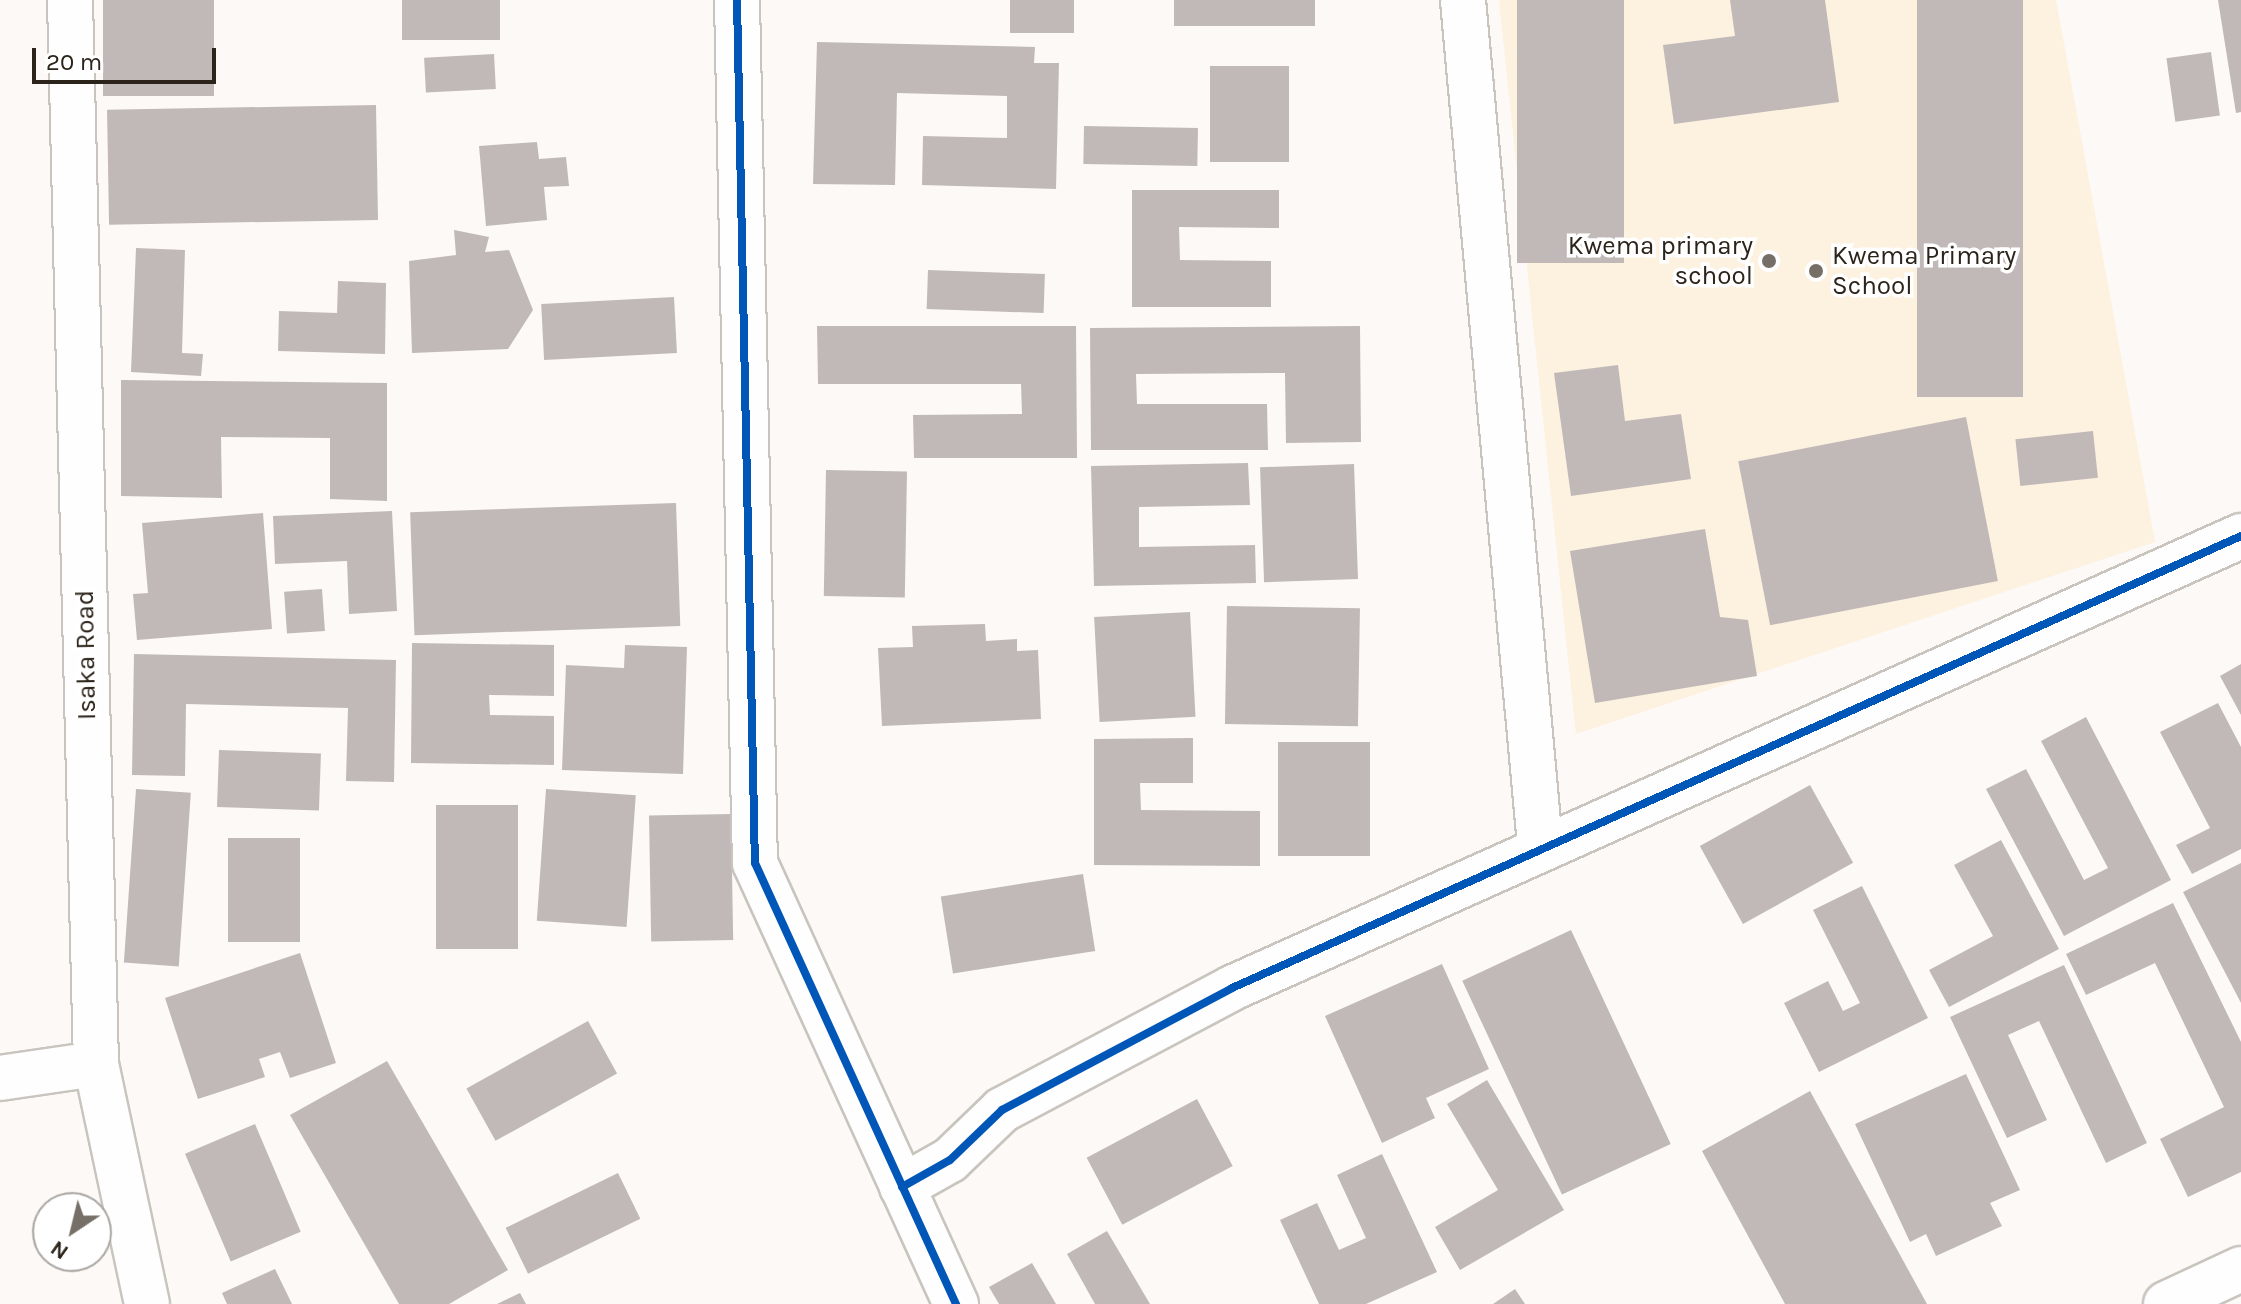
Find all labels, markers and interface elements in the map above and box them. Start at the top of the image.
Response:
scale bar [36,32,220,82]
text: 20 m [46,48,102,76]
place label: Kwema primary school [1568,230,1753,292]
place label: Kwema Primary School [1832,240,2016,302]
marker: Kwema primary school [1760,252,1778,270]
marker: Kwema Primary School [1807,262,1825,280]
street label: Isaka Road [69,590,103,720]
north arrow [32,1192,112,1272]
text: N [45,1235,73,1265]

